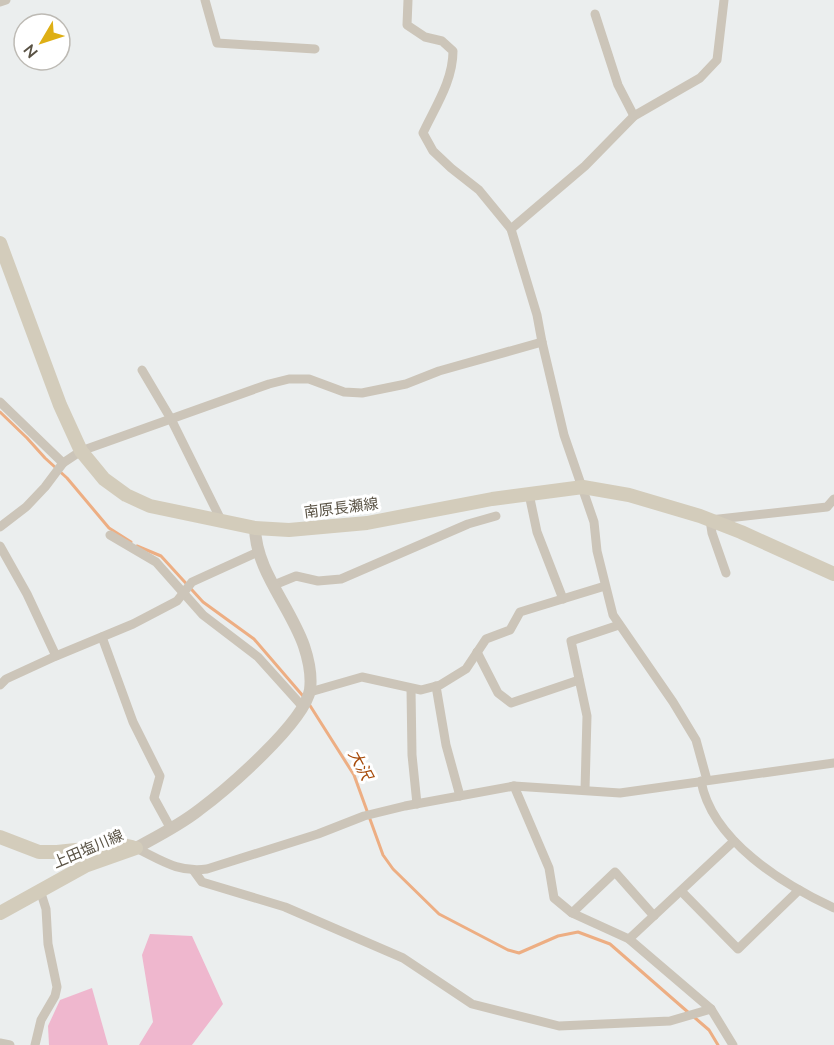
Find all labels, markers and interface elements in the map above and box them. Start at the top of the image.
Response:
north arrow [12,12,72,72]
text: N [19,39,43,62]
street label: 南原長瀬線 [303,494,379,522]
water label: 大沢 [343,746,378,786]
street label: 上田塩川線 [50,825,126,873]

